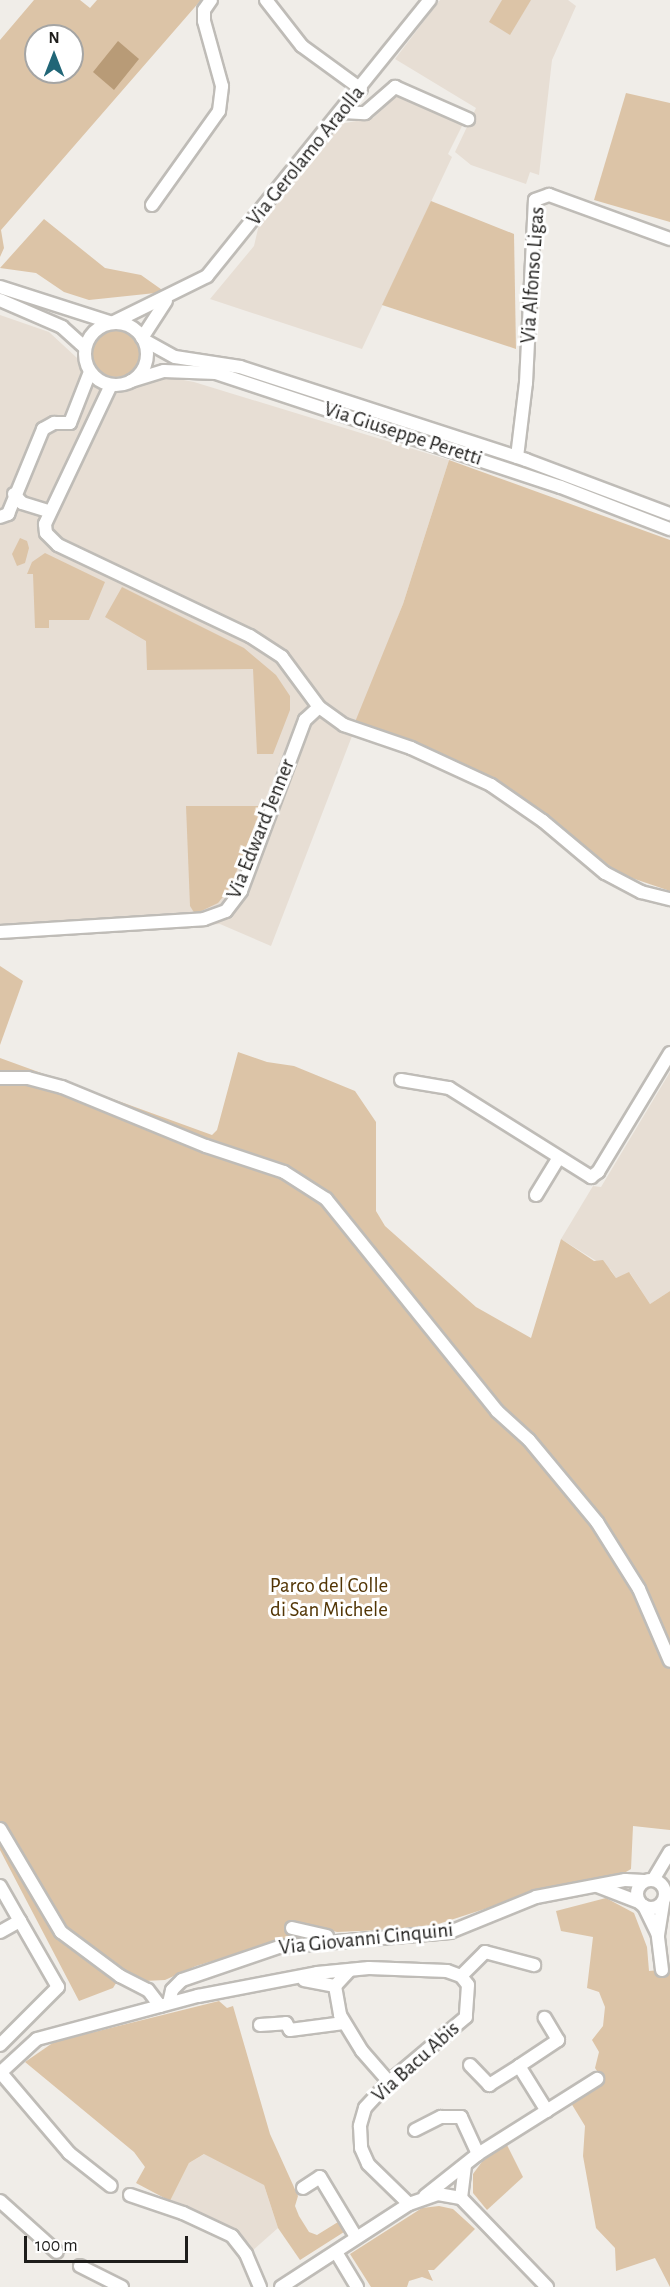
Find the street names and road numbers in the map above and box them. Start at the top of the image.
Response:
street label: Via Gerolamo Araolla [242,81,370,231]
street label: Via Alfonso Ligas [516,206,550,344]
street label: Via Giuseppe Peretti [321,397,485,471]
street label: Via Edward Jenner [221,755,301,903]
street label: Via Giovanni Cinquini [278,1917,454,1961]
street label: Via Bacu Abis [367,2016,465,2108]

